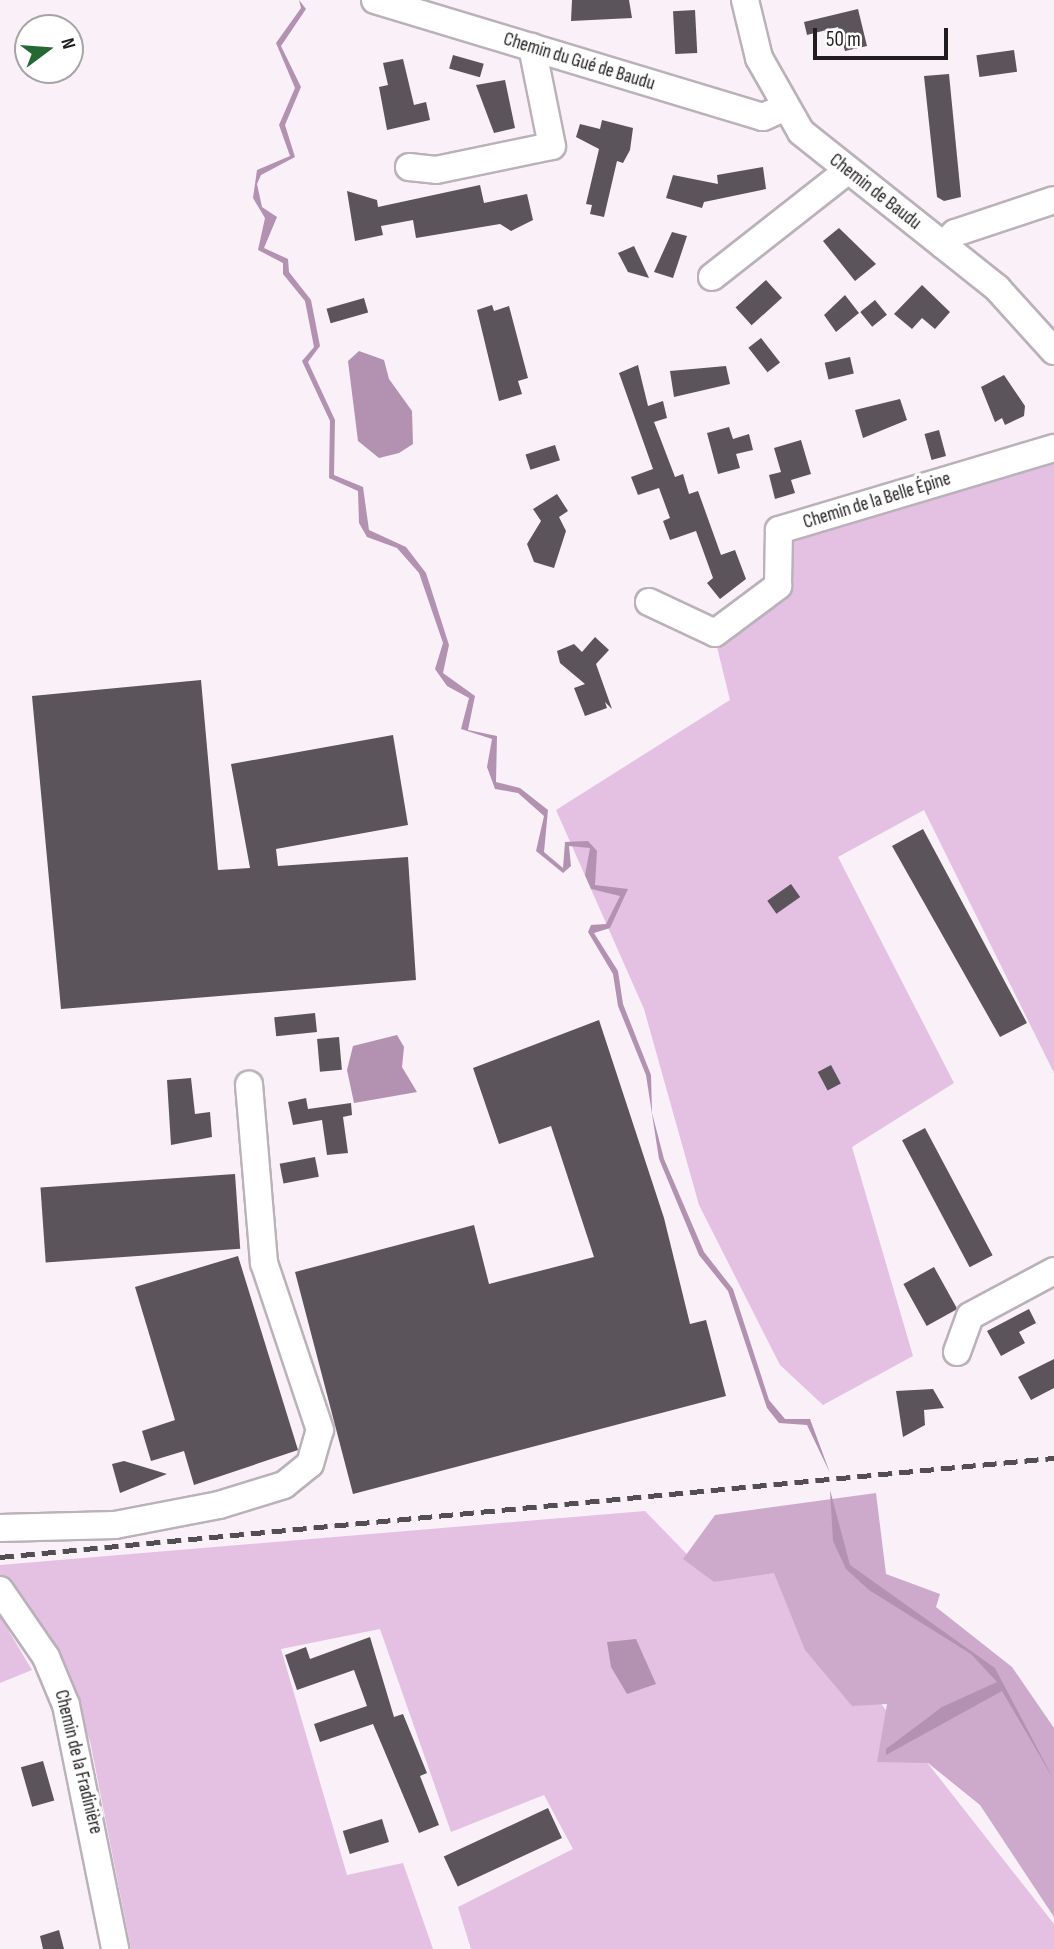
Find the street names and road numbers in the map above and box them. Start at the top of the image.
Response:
street label: Chemin du Gué de Baudu [501,28,657,96]
street label: Chemin de Baudu [825,149,925,235]
street label: Chemin de la Belle Épine [800,468,954,534]
street label: Chemin de la Fradinière [49,1688,107,1836]

